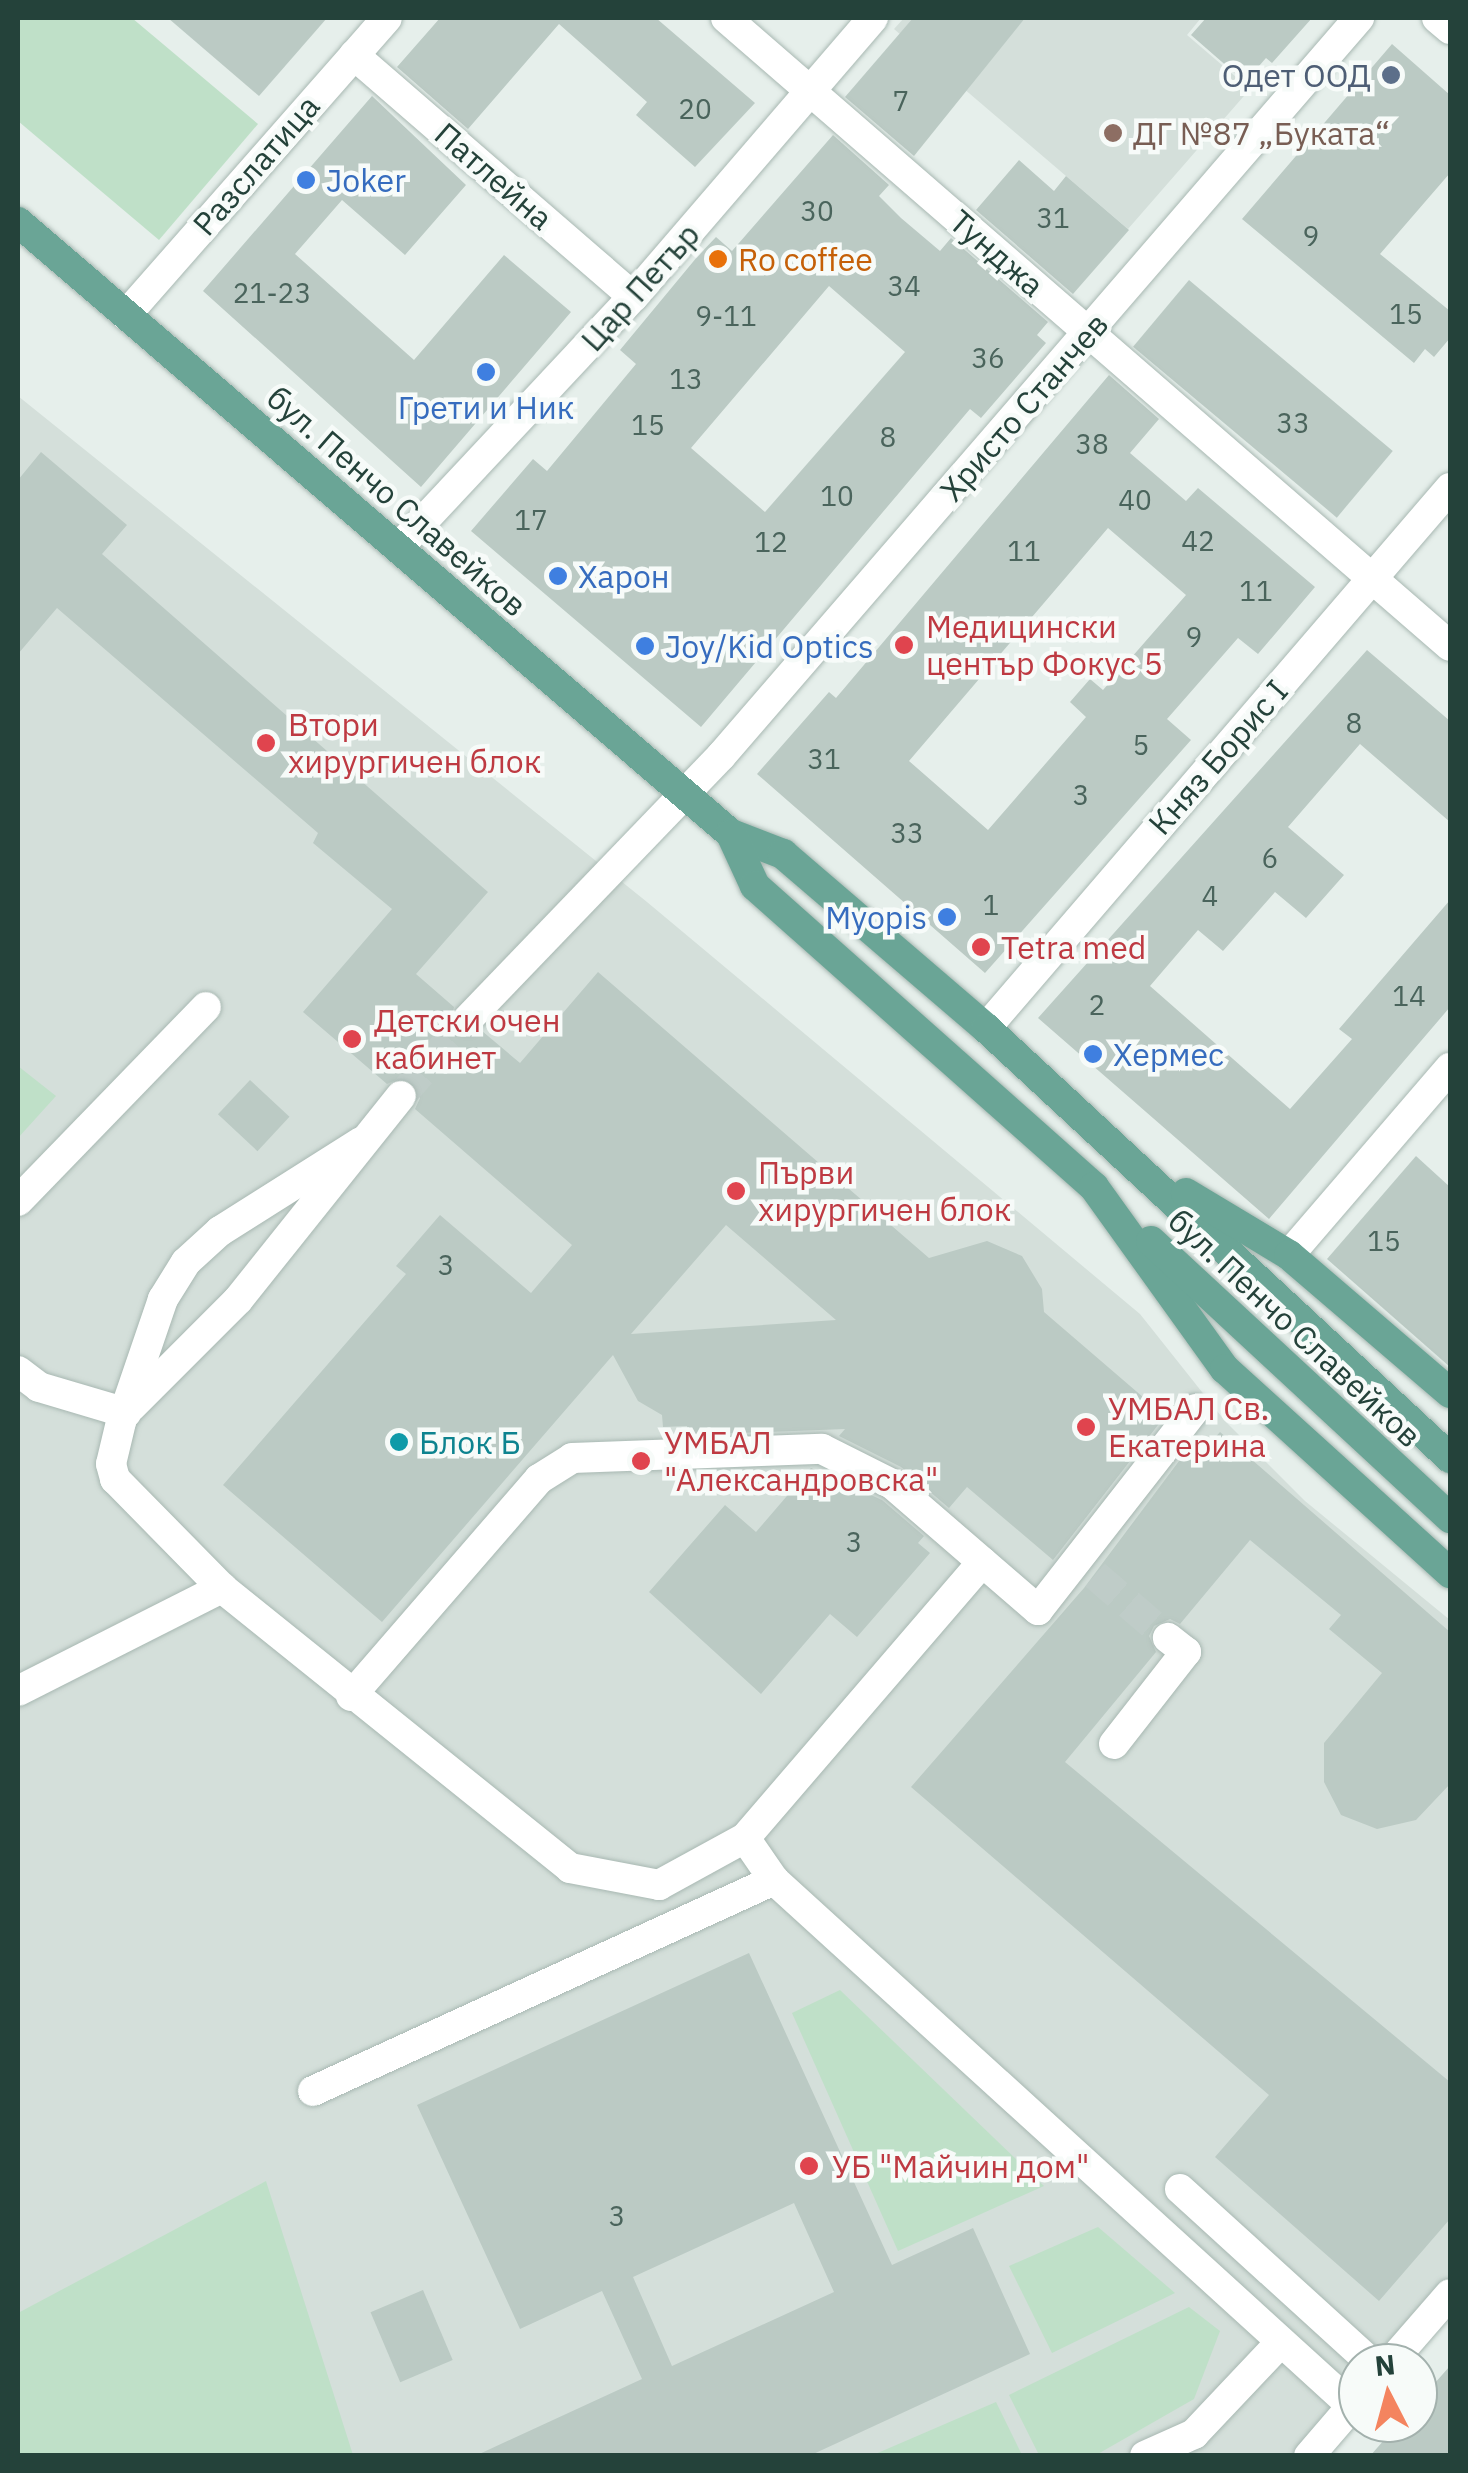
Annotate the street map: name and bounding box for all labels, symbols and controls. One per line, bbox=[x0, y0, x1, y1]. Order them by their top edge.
place label: Одет ООД bbox=[1222, 56, 1371, 94]
marker: Одет ООД bbox=[1380, 64, 1402, 86]
house number: 7 bbox=[893, 84, 909, 118]
street label: Разслатица bbox=[185, 87, 327, 243]
house number: 20 bbox=[678, 92, 712, 126]
street label: Патлейна bbox=[427, 114, 561, 238]
place label: ДГ №87 „Буката“ bbox=[1133, 114, 1390, 152]
marker: ДГ №87 „Буката“ bbox=[1102, 122, 1124, 144]
place label: Joker bbox=[326, 161, 406, 199]
marker: Joker bbox=[295, 169, 317, 191]
house number: 30 bbox=[800, 194, 834, 228]
house number: 31 bbox=[1036, 201, 1070, 235]
street label: Тунджа bbox=[942, 202, 1052, 304]
street label: Цар Петър bbox=[573, 215, 707, 359]
house number: 9 bbox=[1303, 219, 1319, 253]
place label: Ro coffee bbox=[738, 240, 873, 278]
marker: Ro coffee bbox=[707, 248, 729, 270]
house number: 34 bbox=[887, 269, 921, 303]
house number: 21-23 bbox=[233, 276, 311, 310]
house number: 15 bbox=[1389, 297, 1423, 331]
house number: 9-11 bbox=[695, 299, 757, 333]
street label: Христо Станчев bbox=[932, 305, 1116, 509]
house number: 36 bbox=[971, 341, 1005, 375]
marker: Грети и Ник bbox=[475, 361, 497, 383]
house number: 13 bbox=[669, 362, 703, 396]
street label: бул. Пенчо Славейков bbox=[259, 378, 535, 624]
place label: Грети и Ник bbox=[398, 388, 574, 426]
house number: 33 bbox=[1276, 406, 1310, 440]
house number: 15 bbox=[631, 408, 665, 442]
house number: 8 bbox=[880, 420, 896, 454]
house number: 38 bbox=[1075, 427, 1109, 461]
house number: 10 bbox=[820, 479, 854, 513]
house number: 40 bbox=[1118, 483, 1152, 517]
house number: 17 bbox=[514, 503, 548, 537]
house number: 42 bbox=[1181, 524, 1215, 558]
house number: 12 bbox=[754, 525, 788, 559]
house number: 11 bbox=[1007, 534, 1041, 568]
place label: Харон bbox=[578, 557, 670, 595]
marker: Харон bbox=[547, 565, 569, 587]
house number: 11 bbox=[1239, 574, 1273, 608]
place label: Медицински център Фокус 5 bbox=[926, 608, 1163, 683]
house number: 9 bbox=[1186, 620, 1202, 654]
place label: Joy/Kid Optics bbox=[665, 627, 873, 665]
marker: Медицински център Фокус 5 bbox=[891, 632, 917, 658]
marker: Joy/Kid Optics bbox=[634, 635, 656, 657]
street label: Княз Борис I bbox=[1140, 672, 1296, 842]
place label: Втори хирургичен блок bbox=[288, 706, 541, 781]
house number: 8 bbox=[1346, 706, 1362, 740]
house number: 5 bbox=[1133, 728, 1149, 762]
marker: Втори хирургичен блок bbox=[253, 730, 279, 756]
house number: 31 bbox=[807, 742, 841, 776]
house number: 3 bbox=[1073, 778, 1089, 812]
house number: 33 bbox=[890, 816, 924, 850]
house number: 6 bbox=[1262, 841, 1278, 875]
house number: 4 bbox=[1202, 879, 1218, 913]
house number: 1 bbox=[983, 888, 999, 922]
place label: Myopis bbox=[825, 898, 927, 936]
marker: Myopis bbox=[936, 906, 958, 928]
place label: Tetra med bbox=[1001, 928, 1146, 966]
marker: Tetra med bbox=[970, 936, 992, 958]
house number: 14 bbox=[1392, 979, 1426, 1013]
house number: 2 bbox=[1089, 988, 1105, 1022]
place label: Детски очен кабинет bbox=[374, 1002, 560, 1077]
marker: Детски очен кабинет bbox=[339, 1026, 365, 1052]
place label: Хермес bbox=[1113, 1035, 1224, 1073]
marker: Хермес bbox=[1082, 1043, 1104, 1065]
place label: Първи хирургичен блок bbox=[758, 1154, 1011, 1229]
marker: Първи хирургичен блок bbox=[723, 1178, 749, 1204]
street label: бул. Пенчо Славейков bbox=[1161, 1201, 1429, 1455]
house number: 15 bbox=[1367, 1224, 1401, 1258]
house number: 3 bbox=[438, 1248, 454, 1282]
place label: УМБАЛ Св. Екатерина bbox=[1108, 1390, 1269, 1465]
marker: УМБАЛ Св. Екатерина bbox=[1073, 1414, 1099, 1440]
place label: Блок Б bbox=[419, 1423, 521, 1461]
place label: УМБАЛ "Александровска" bbox=[664, 1424, 938, 1499]
marker: Блок Б bbox=[388, 1431, 410, 1453]
marker: УМБАЛ "Александровска" bbox=[628, 1448, 654, 1474]
house number: 3 bbox=[846, 1525, 862, 1559]
place label: УБ "Майчин дом" bbox=[832, 2147, 1089, 2185]
marker: УБ "Майчин дом" bbox=[796, 2153, 822, 2179]
house number: 3 bbox=[609, 2199, 625, 2233]
north arrow bbox=[1338, 2343, 1438, 2443]
text: N bbox=[1373, 2345, 1397, 2384]

